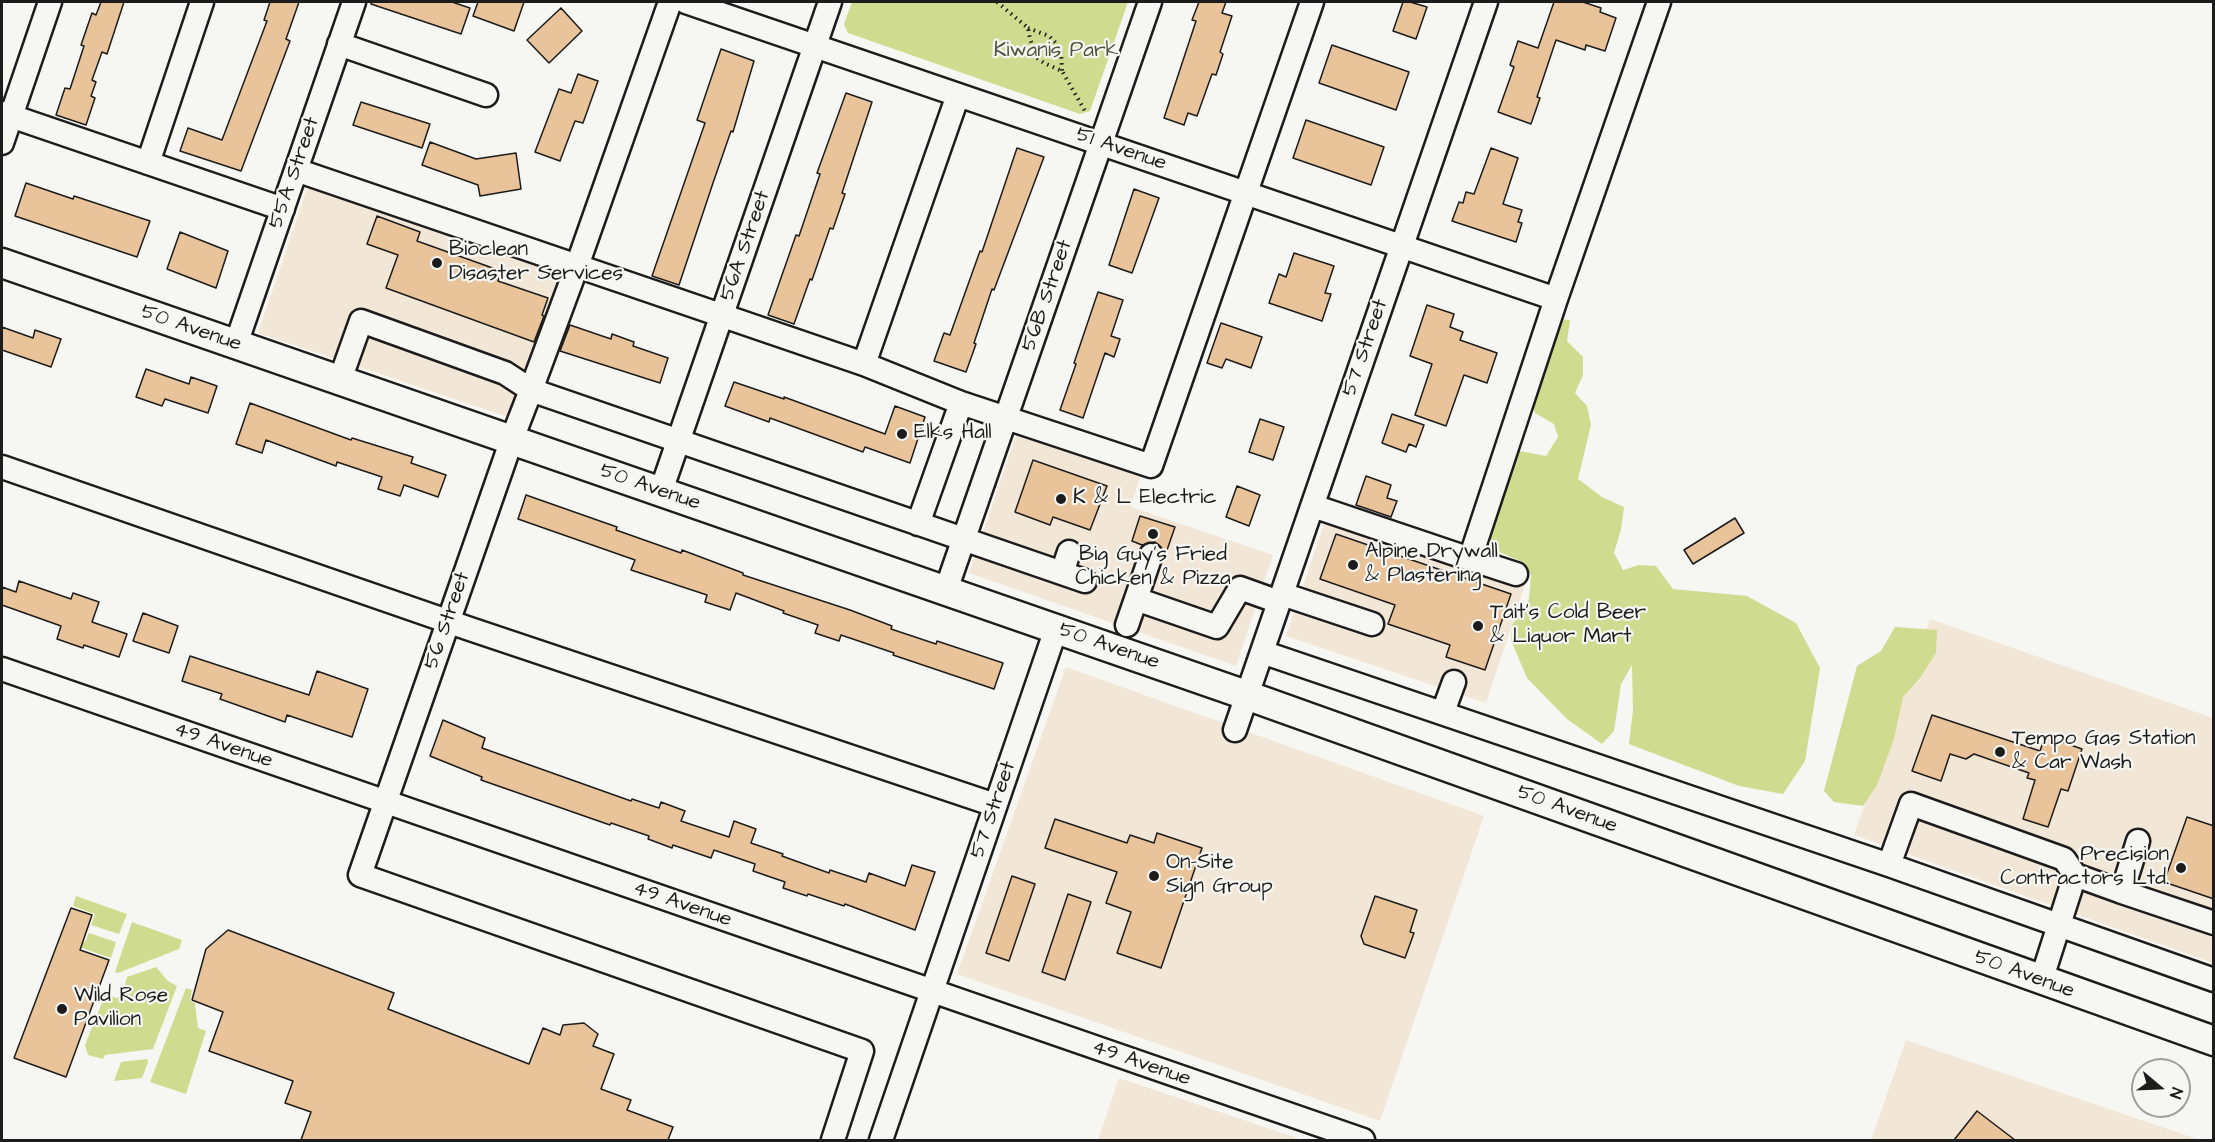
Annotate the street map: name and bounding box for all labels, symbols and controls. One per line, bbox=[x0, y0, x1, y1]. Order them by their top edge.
park label: Kiwanis Park bbox=[994, 39, 1118, 65]
street label: 55A Street bbox=[264, 114, 326, 232]
street label: 51 Avenue bbox=[1072, 123, 1170, 177]
street label: 56A Street bbox=[715, 188, 777, 304]
street label: 56B Street bbox=[1017, 237, 1079, 355]
place label: Bioclean Disaster Services bbox=[449, 238, 623, 288]
marker: Bioclean Disaster Services bbox=[430, 256, 444, 270]
street label: 57 Street bbox=[1338, 296, 1394, 400]
street label: 50 Avenue bbox=[137, 300, 245, 358]
place label: Elks Hall bbox=[914, 421, 992, 447]
marker: Elks Hall bbox=[895, 427, 909, 441]
street label: 50 Avenue bbox=[596, 459, 704, 517]
place label: K & L Electric bbox=[1073, 486, 1216, 512]
marker: K & L Electric bbox=[1054, 492, 1068, 506]
marker: Big Guy's Fried Chicken & Pizza bbox=[1146, 527, 1160, 541]
place label: Alpine Drywall & Plastering bbox=[1365, 540, 1498, 590]
place label: Big Guy's Fried Chicken & Pizza bbox=[1075, 543, 1231, 593]
marker: Alpine Drywall & Plastering bbox=[1346, 558, 1360, 572]
street label: 56 Street bbox=[420, 569, 476, 673]
place label: Tait's Cold Beer & Liquor Mart bbox=[1490, 601, 1646, 651]
street label: 50 Avenue bbox=[1055, 618, 1163, 676]
marker: Tait's Cold Beer & Liquor Mart bbox=[1471, 619, 1485, 633]
street label: 49 Avenue bbox=[170, 717, 276, 775]
place label: Tempo Gas Station & Car Wash bbox=[2012, 727, 2196, 777]
marker: Tempo Gas Station & Car Wash bbox=[1993, 745, 2007, 759]
street label: 57 Street bbox=[966, 758, 1022, 862]
street label: 50 Avenue bbox=[1513, 780, 1621, 840]
place label: Precision Contractors Ltd. bbox=[2000, 843, 2169, 893]
place label: On-Site Sign Group bbox=[1166, 851, 1273, 901]
marker: Precision Contractors Ltd. bbox=[2174, 861, 2188, 875]
marker: On-Site Sign Group bbox=[1147, 869, 1161, 883]
street label: 49 Avenue bbox=[629, 876, 735, 934]
street label: 50 Avenue bbox=[1970, 945, 2078, 1005]
place label: Wild Rose Pavilion bbox=[74, 984, 168, 1034]
marker: Wild Rose Pavilion bbox=[55, 1002, 69, 1016]
street label: 49 Avenue bbox=[1088, 1035, 1194, 1093]
north arrow bbox=[2131, 1058, 2191, 1118]
text: N bbox=[2164, 1085, 2188, 1102]

